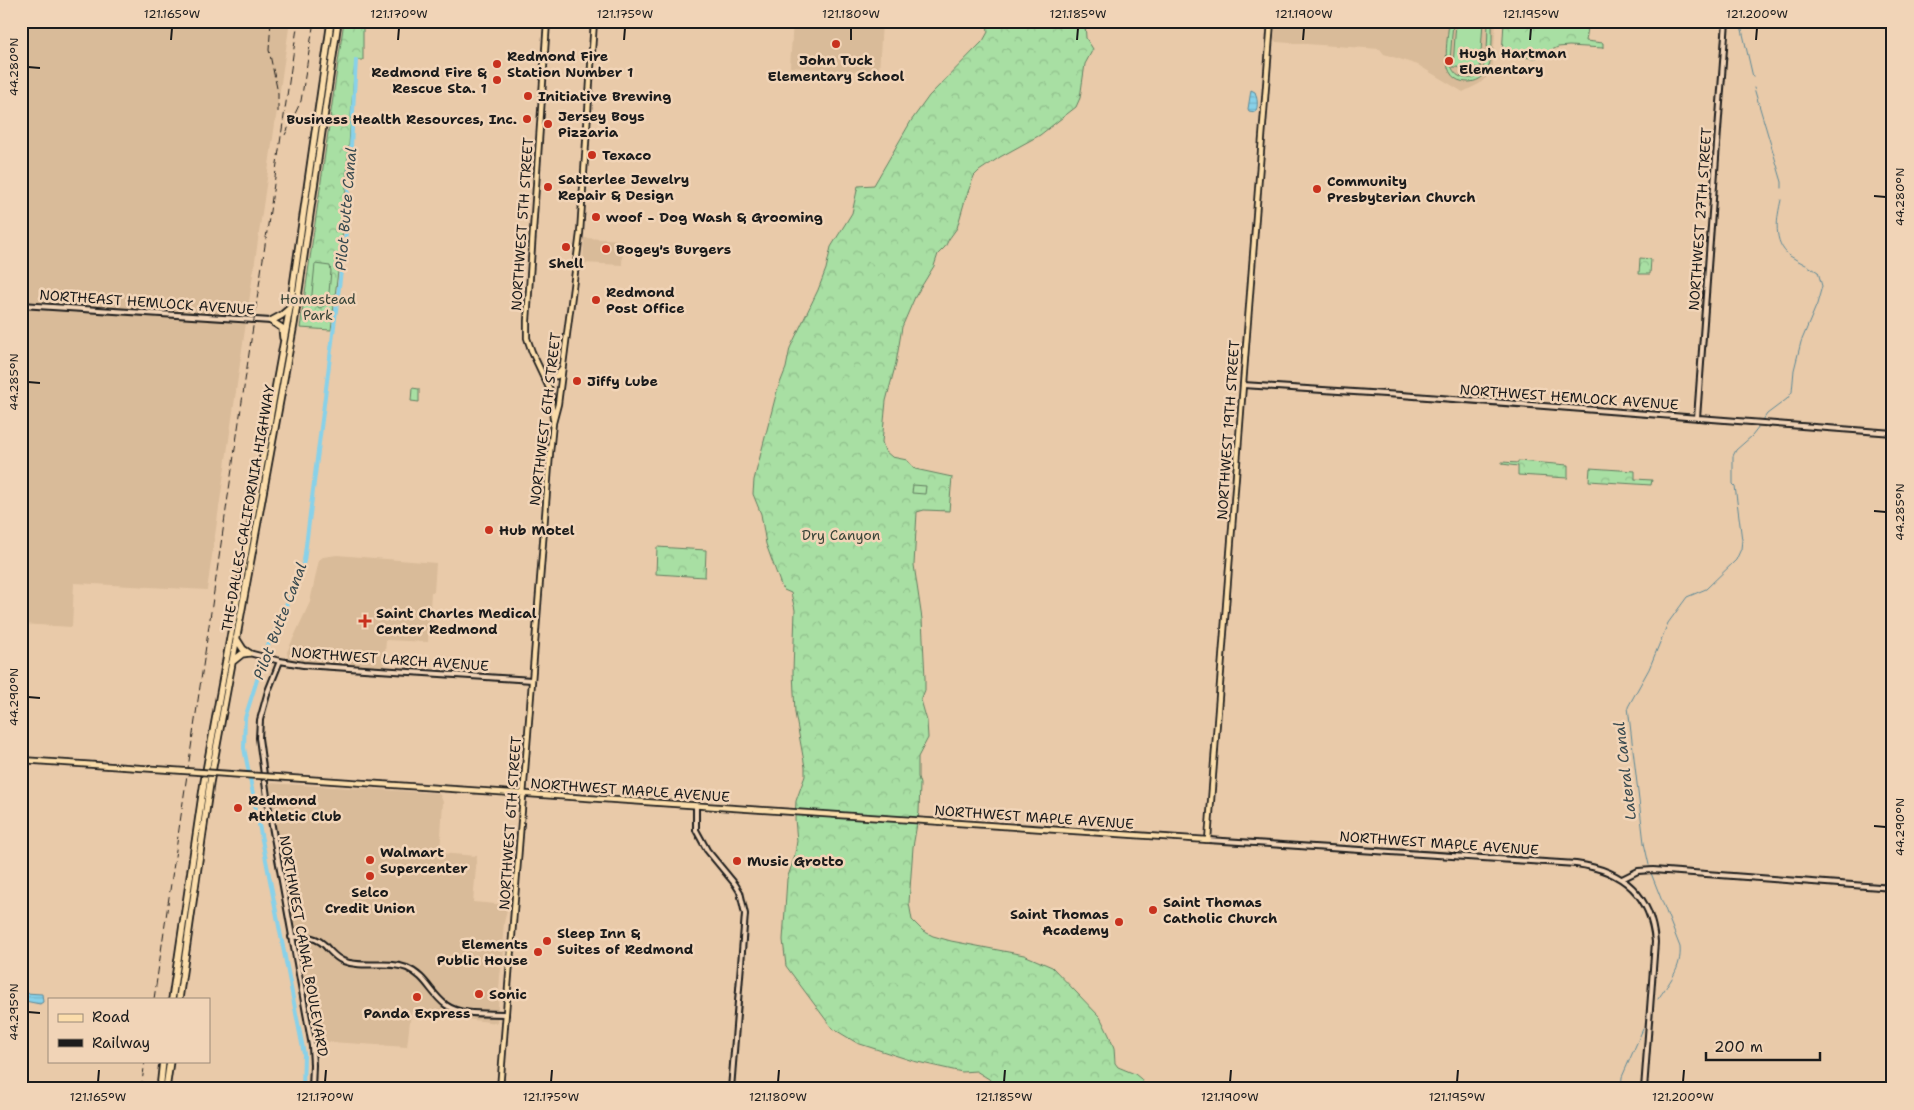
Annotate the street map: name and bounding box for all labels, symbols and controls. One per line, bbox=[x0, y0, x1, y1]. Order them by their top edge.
text: 121.165°W bbox=[144, 6, 200, 22]
text: 121.170°W bbox=[370, 6, 428, 22]
text: 121.175°W bbox=[597, 6, 653, 22]
text: 121.180°W bbox=[822, 6, 880, 22]
text: 121.185°W bbox=[1050, 6, 1106, 22]
text: 121.190°W bbox=[1275, 6, 1333, 22]
text: 121.195°W bbox=[1503, 6, 1559, 22]
text: 121.200°W bbox=[1726, 6, 1788, 22]
text: 44.280°N bbox=[6, 38, 22, 96]
marker: John Tuck Elementary School bbox=[830, 38, 842, 50]
place label: Hugh Hartman Elementary bbox=[1459, 44, 1566, 78]
place label: Redmond Fire Station Number 1 bbox=[507, 47, 633, 81]
place label: John Tuck Elementary School bbox=[768, 51, 905, 85]
marker: Hugh Hartman Elementary bbox=[1443, 55, 1455, 67]
marker: Redmond Fire Station Number 1 bbox=[491, 58, 503, 70]
place label: Redmond Fire & Rescue Sta. 1 bbox=[371, 63, 487, 97]
marker: Redmond Fire & Rescue Sta. 1 bbox=[491, 74, 503, 86]
place label: Initiative Brewing bbox=[538, 87, 671, 105]
marker: Initiative Brewing bbox=[522, 90, 534, 102]
place label: Jersey Boys Pizzaria bbox=[558, 107, 645, 141]
place label: Business Health Resources, Inc. bbox=[286, 110, 517, 128]
marker: Business Health Resources, Inc. bbox=[521, 113, 533, 125]
marker: Jersey Boys Pizzaria bbox=[542, 118, 554, 130]
street label: NORTHWEST 27TH STREET bbox=[1685, 126, 1715, 311]
street label: NORTHWEST 5TH STREET bbox=[507, 136, 537, 311]
water label: Pilot Butte Canal bbox=[331, 146, 361, 271]
place label: Texaco bbox=[602, 146, 651, 164]
marker: Texaco bbox=[586, 149, 598, 161]
text: 44.280°N bbox=[1892, 168, 1908, 226]
place label: Satterlee Jewelry Repair & Design bbox=[558, 170, 689, 204]
place label: Community Presbyterian Church bbox=[1327, 172, 1476, 206]
marker: Satterlee Jewelry Repair & Design bbox=[542, 181, 554, 193]
marker: Community Presbyterian Church bbox=[1311, 183, 1323, 195]
place label: woof - Dog Wash & Grooming bbox=[606, 208, 823, 226]
marker: woof - Dog Wash & Grooming bbox=[590, 211, 602, 223]
place label: Bogey's Burgers bbox=[616, 240, 731, 258]
marker: Shell bbox=[560, 241, 572, 253]
marker: Bogey's Burgers bbox=[600, 243, 612, 255]
place label: Shell bbox=[548, 254, 584, 272]
place label: Redmond Post Office bbox=[606, 283, 685, 317]
street label: NORTHEAST HEMLOCK AVENUE bbox=[39, 285, 256, 319]
park label: Homestead Park bbox=[280, 290, 356, 324]
marker: Redmond Post Office bbox=[590, 294, 602, 306]
street label: NORTHWEST 6TH STREET bbox=[525, 331, 565, 507]
street label: NORTHWEST 19TH STREET bbox=[1213, 339, 1243, 521]
text: 44.285°N bbox=[6, 353, 22, 411]
place label: Jiffy Lube bbox=[587, 372, 658, 390]
marker: Jiffy Lube bbox=[571, 375, 583, 387]
street label: NORTHWEST HEMLOCK AVENUE bbox=[1459, 380, 1679, 414]
street label: THE DALLES-CALIFORNIA HIGHWAY bbox=[217, 383, 279, 633]
text: 44.285°N bbox=[1892, 483, 1908, 541]
place label: Hub Motel bbox=[499, 521, 575, 539]
marker: Hub Motel bbox=[483, 524, 495, 536]
park label: Dry Canyon bbox=[802, 526, 881, 544]
water label: Pilot Butte Canal bbox=[249, 560, 312, 682]
place label: Saint Charles Medical Center Redmond bbox=[376, 604, 537, 638]
marker: Saint Charles Medical Center Redmond bbox=[358, 614, 372, 628]
street label: NORTHWEST LARCH AVENUE bbox=[291, 643, 490, 675]
text: 44.290°N bbox=[6, 668, 22, 726]
water label: Lateral Canal bbox=[1609, 721, 1641, 821]
street label: NORTHWEST 6TH STREET bbox=[495, 735, 525, 911]
street label: NORTHWEST MAPLE AVENUE bbox=[530, 774, 731, 806]
place label: Redmond Athletic Club bbox=[248, 791, 342, 825]
text: 44.290°N bbox=[1892, 798, 1908, 856]
street label: NORTHWEST MAPLE AVENUE bbox=[934, 801, 1135, 833]
marker: Redmond Athletic Club bbox=[232, 802, 244, 814]
street label: NORTHWEST MAPLE AVENUE bbox=[1339, 827, 1540, 859]
street label: NORTHWEST CANAL BOULEVARD bbox=[276, 834, 332, 1058]
place label: Walmart Supercenter bbox=[380, 843, 468, 877]
place label: Music Grotto bbox=[747, 852, 844, 870]
marker: Walmart Supercenter bbox=[364, 854, 376, 866]
marker: Music Grotto bbox=[731, 855, 743, 867]
marker: Selco Credit Union bbox=[364, 870, 376, 882]
place label: Selco Credit Union bbox=[325, 883, 415, 917]
place label: Saint Thomas Catholic Church bbox=[1163, 893, 1277, 927]
marker: Saint Thomas Catholic Church bbox=[1147, 904, 1159, 916]
place label: Saint Thomas Academy bbox=[1010, 905, 1109, 939]
marker: Saint Thomas Academy bbox=[1113, 916, 1125, 928]
place label: Sleep Inn & Suites of Redmond bbox=[557, 924, 694, 958]
place label: Elements Public House bbox=[437, 935, 528, 969]
marker: Sleep Inn & Suites of Redmond bbox=[541, 935, 553, 947]
marker: Elements Public House bbox=[532, 946, 544, 958]
text: 44.295°N bbox=[6, 983, 22, 1041]
place label: Sonic bbox=[489, 985, 527, 1003]
marker: Sonic bbox=[473, 988, 485, 1000]
marker: Panda Express bbox=[411, 991, 423, 1003]
legend bbox=[48, 998, 210, 1062]
place label: Panda Express bbox=[364, 1004, 470, 1022]
text: Road bbox=[92, 1007, 130, 1027]
scale bar bbox=[1706, 1030, 1820, 1062]
text: Railway bbox=[92, 1033, 150, 1053]
text: 200 m bbox=[1714, 1037, 1763, 1057]
text: 121.165°W bbox=[70, 1089, 126, 1105]
text: 121.170°W bbox=[296, 1089, 354, 1105]
text: 121.175°W bbox=[523, 1089, 579, 1105]
text: 121.180°W bbox=[749, 1089, 807, 1105]
text: 121.185°W bbox=[976, 1089, 1032, 1105]
text: 121.190°W bbox=[1201, 1089, 1259, 1105]
text: 121.195°W bbox=[1429, 1089, 1485, 1105]
text: 121.200°W bbox=[1652, 1089, 1714, 1105]

